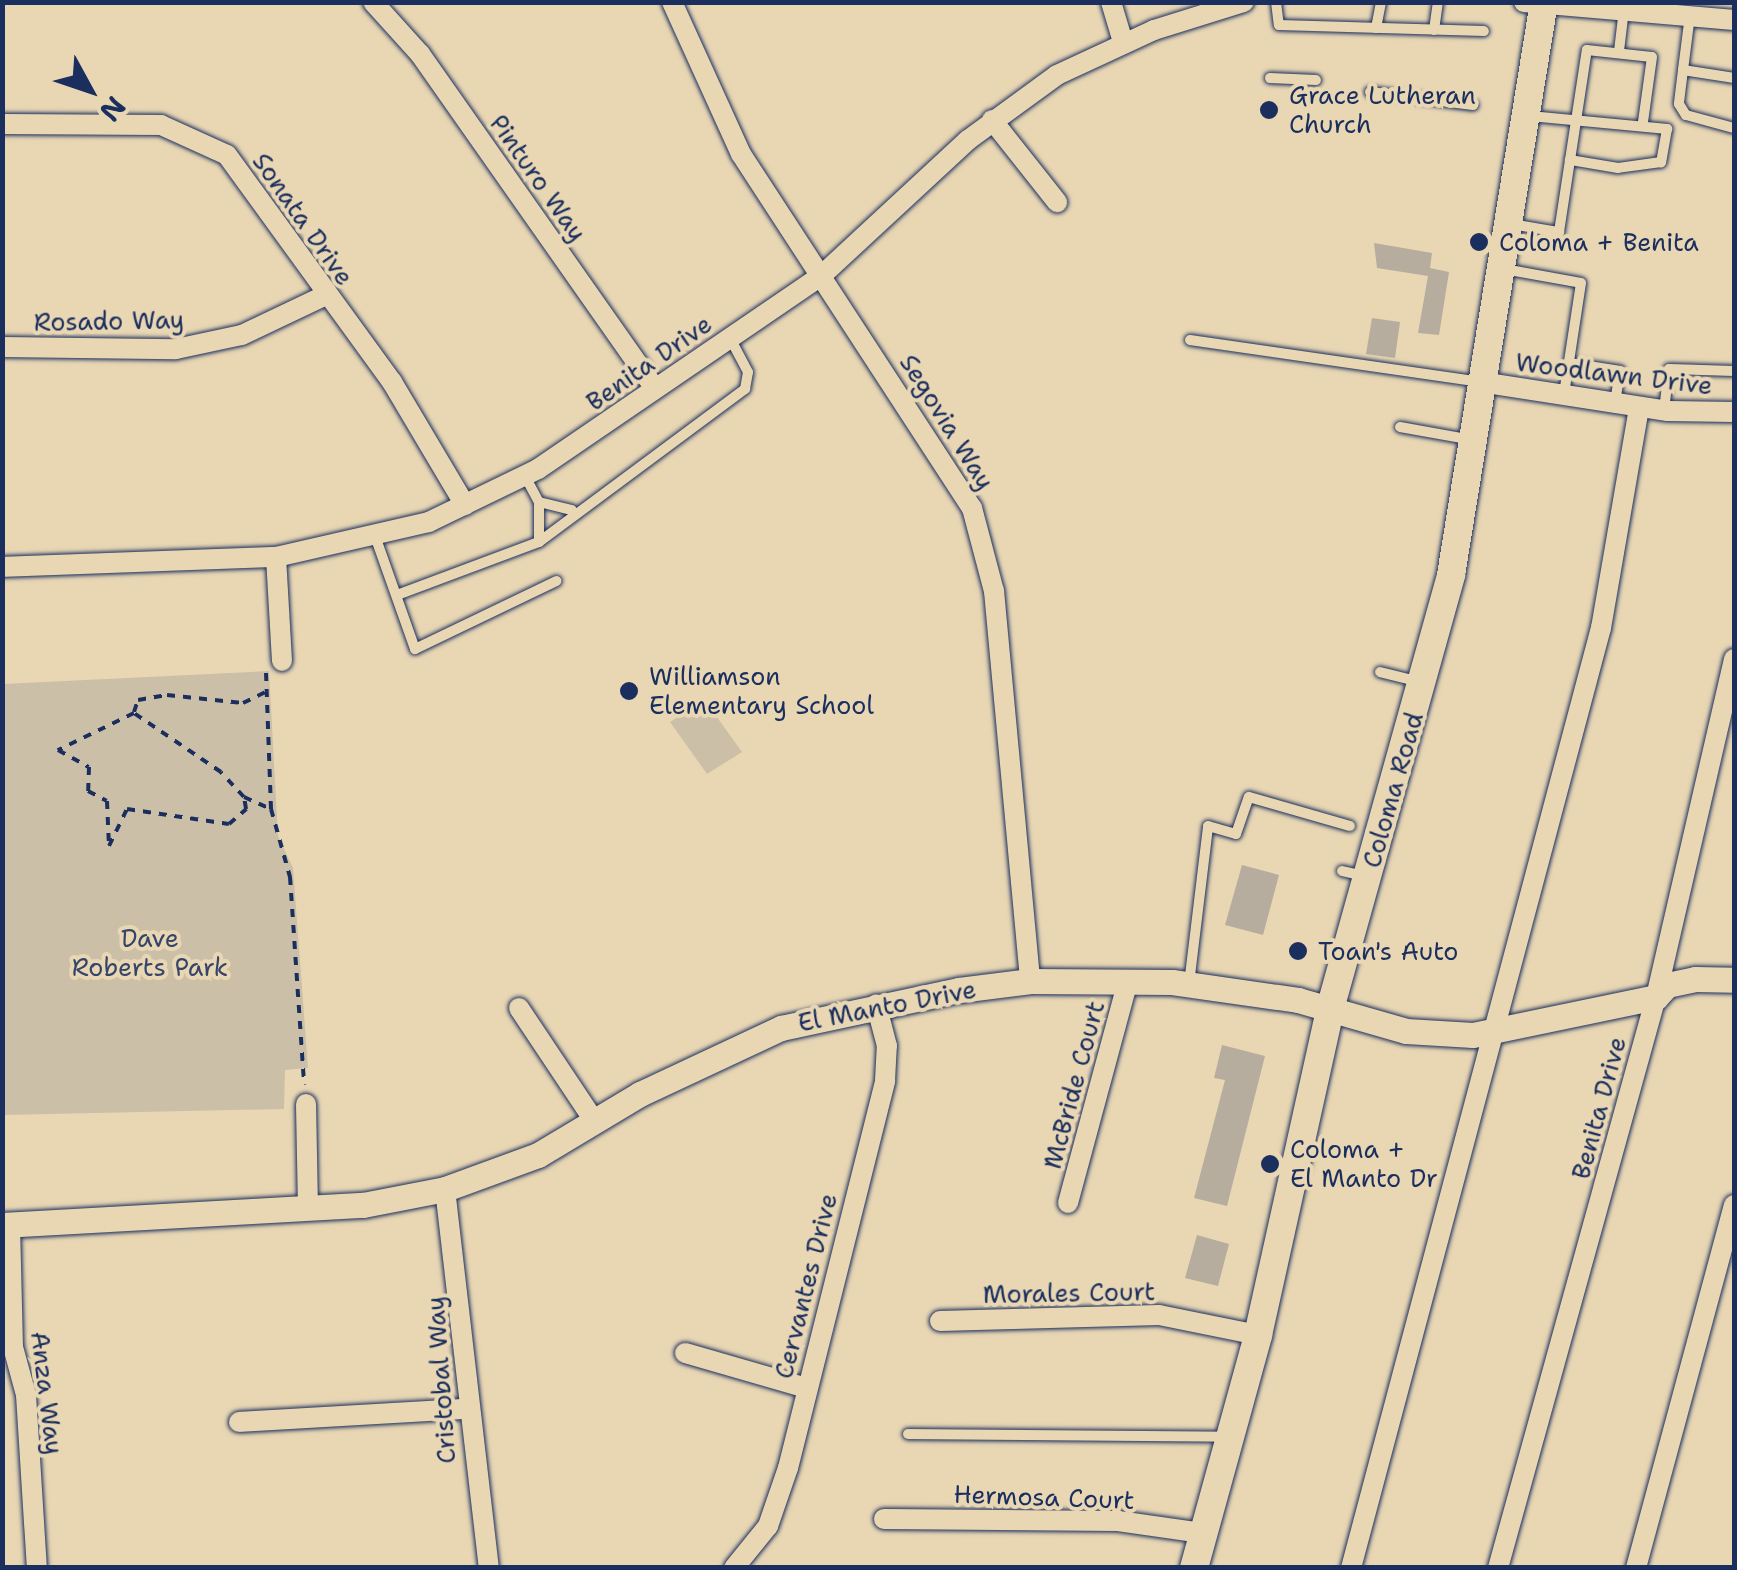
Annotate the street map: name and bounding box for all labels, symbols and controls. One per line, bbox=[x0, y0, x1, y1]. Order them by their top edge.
north arrow bbox=[40, 40, 140, 140]
place label: Grace Lutheran Church bbox=[1289, 81, 1476, 140]
text: N bbox=[91, 89, 135, 130]
marker: Grace Lutheran Church bbox=[1258, 99, 1280, 121]
street label: Pinturo Way bbox=[483, 109, 593, 247]
street label: Sonata Drive bbox=[246, 147, 360, 291]
place label: Coloma + Benita bbox=[1499, 227, 1699, 257]
marker: Coloma + Benita bbox=[1468, 231, 1490, 253]
street label: Rosado Way bbox=[34, 305, 184, 337]
street label: Benita Drive bbox=[581, 309, 717, 417]
street label: Woodlawn Drive bbox=[1514, 347, 1714, 401]
street label: Segovia Way bbox=[893, 349, 1001, 495]
place label: Williamson Elementary School bbox=[649, 662, 874, 721]
marker: Williamson Elementary School bbox=[618, 680, 640, 702]
street label: Coloma Road bbox=[1356, 709, 1430, 871]
park label: Dave Roberts Park bbox=[72, 924, 228, 983]
place label: Toan's Auto bbox=[1318, 936, 1458, 966]
marker: Toan's Auto bbox=[1287, 940, 1309, 962]
street label: El Manto Drive bbox=[795, 974, 979, 1038]
street label: McBride Court bbox=[1037, 998, 1111, 1172]
street label: Benita Drive bbox=[1566, 1034, 1632, 1182]
place label: Coloma + El Manto Dr bbox=[1290, 1135, 1438, 1194]
marker: Coloma + El Manto Dr bbox=[1259, 1153, 1281, 1175]
street label: Cervantes Drive bbox=[768, 1190, 844, 1382]
street label: Morales Court bbox=[983, 1276, 1155, 1310]
street label: Cristobal Way bbox=[420, 1295, 462, 1465]
street label: Anza Way bbox=[25, 1330, 69, 1456]
street label: Hermosa Court bbox=[953, 1479, 1135, 1515]

